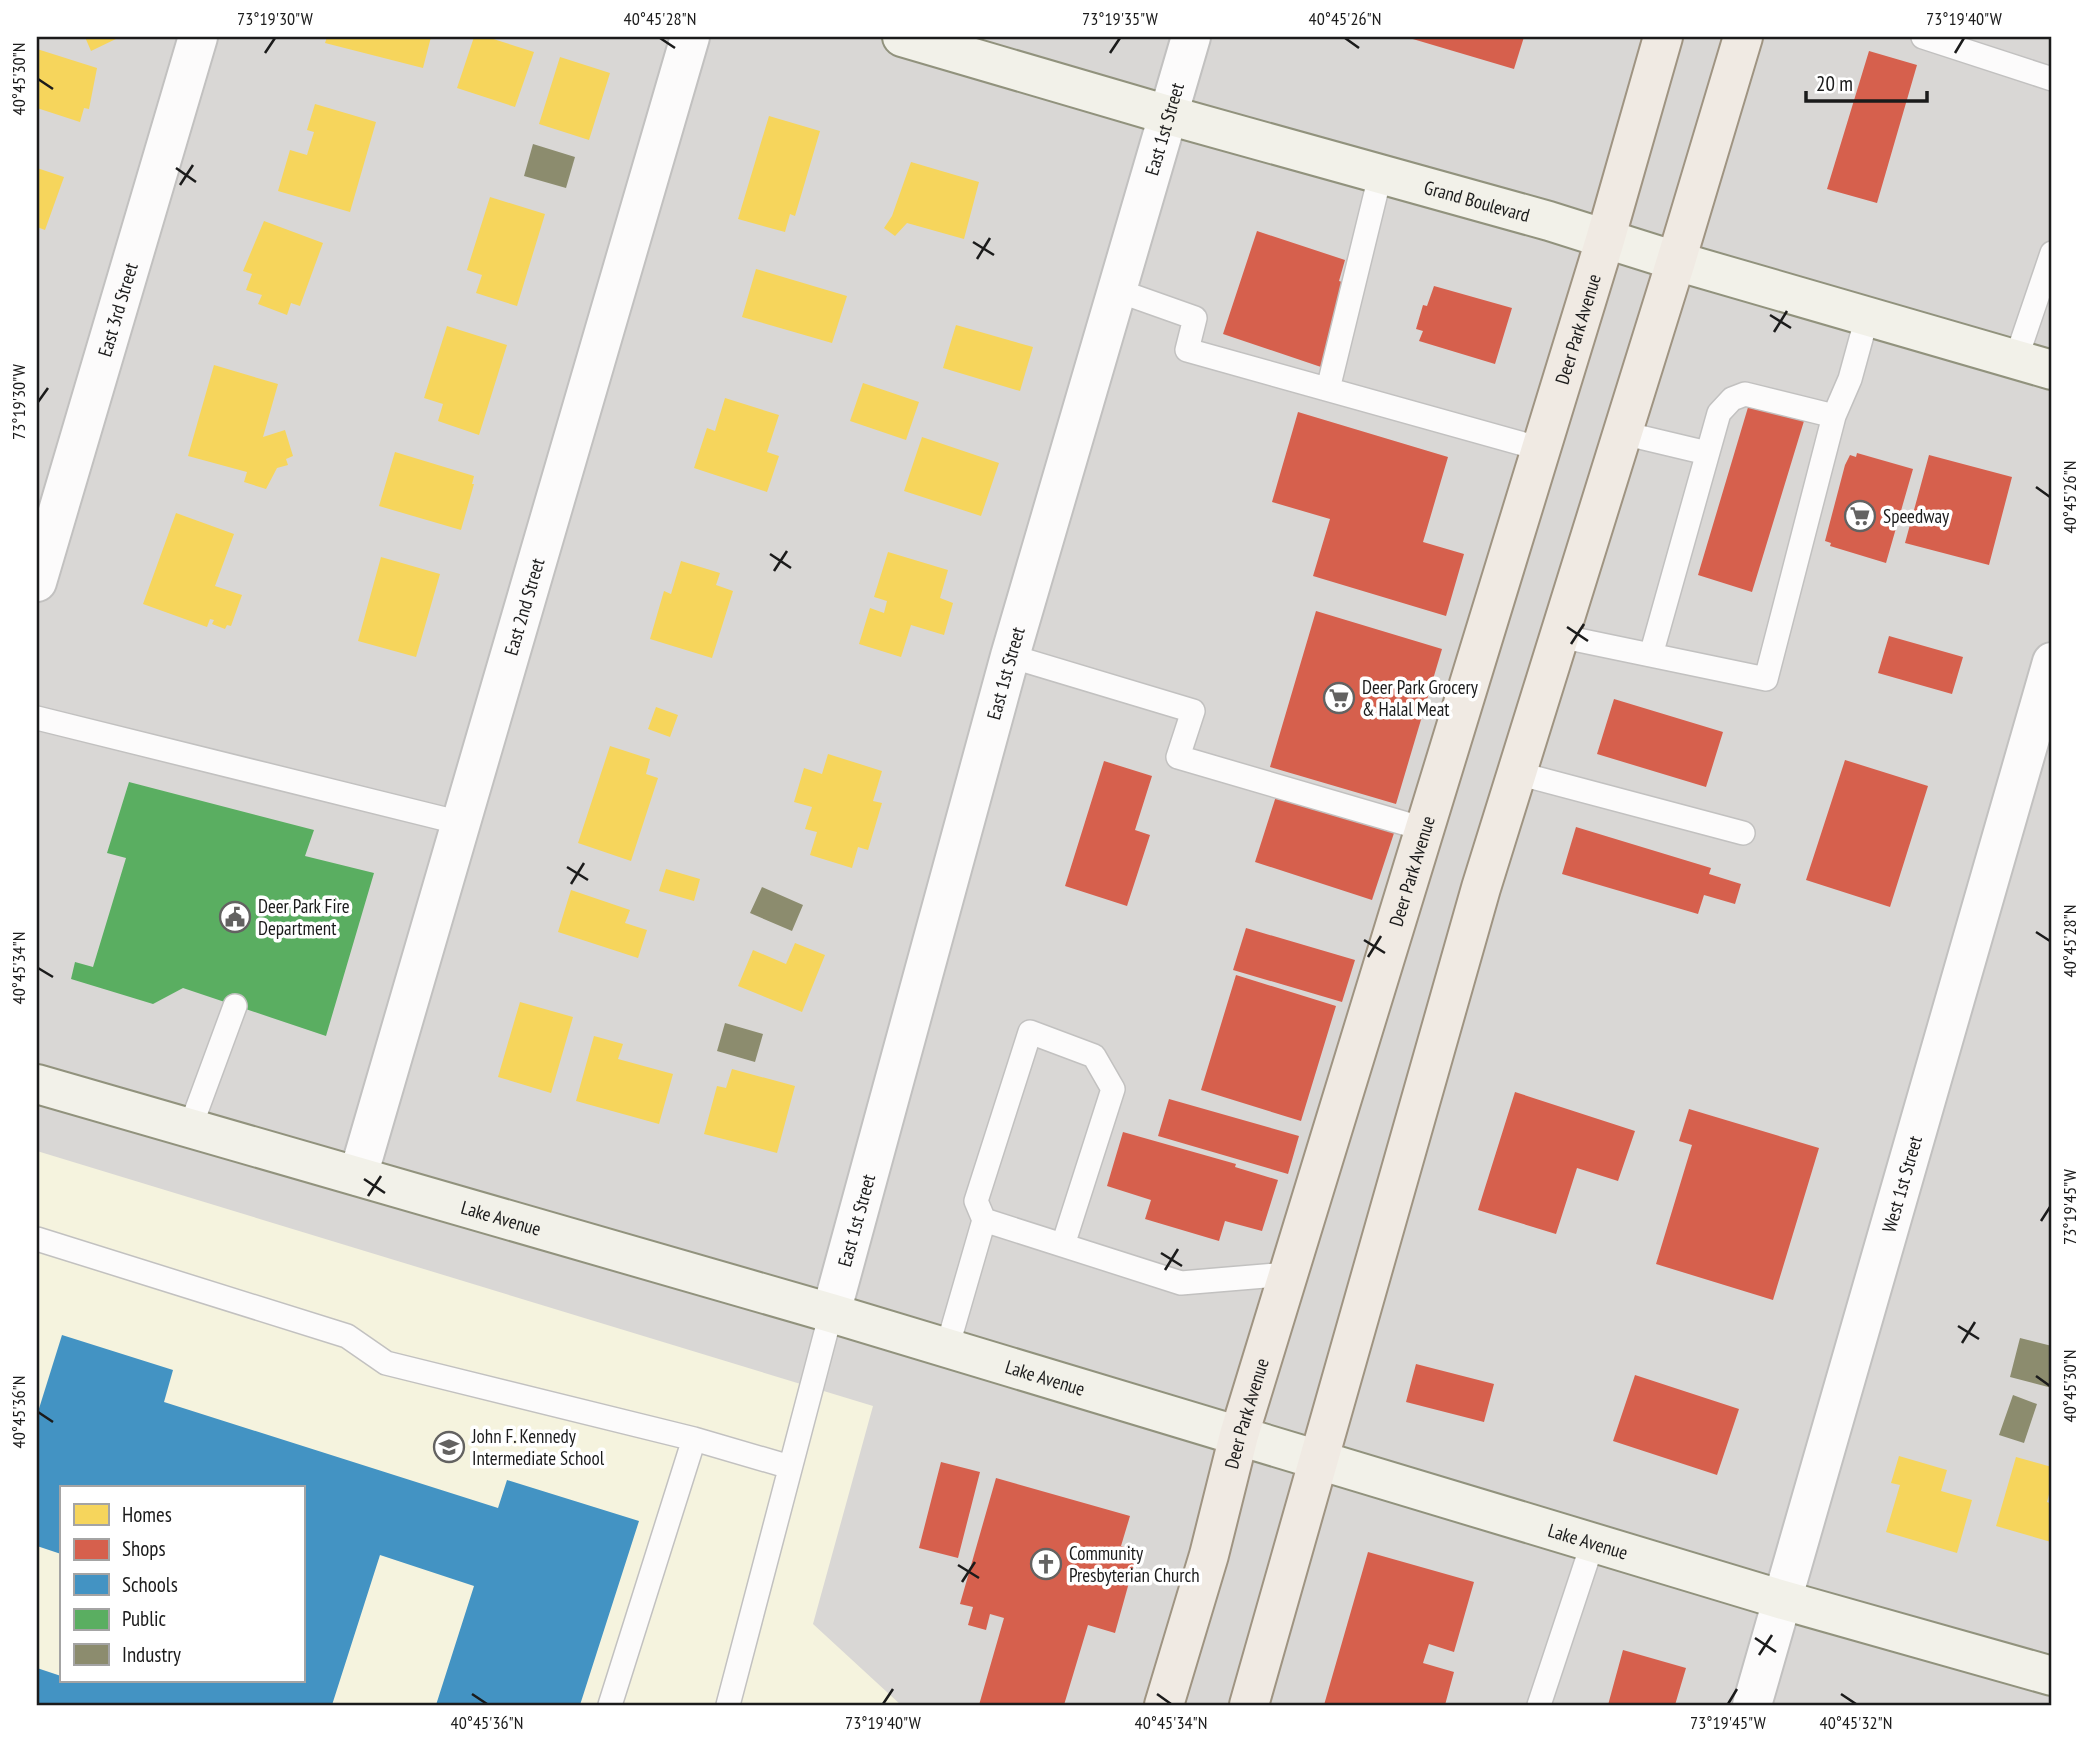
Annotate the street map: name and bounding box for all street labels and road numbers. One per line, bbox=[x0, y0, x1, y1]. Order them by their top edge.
street label: East 1st Street bbox=[1139, 79, 1189, 178]
street label: Grand Boulevard bbox=[1422, 175, 1533, 227]
street label: East 3rd Street bbox=[92, 259, 143, 360]
street label: Deer Park Avenue bbox=[1550, 271, 1606, 387]
street label: East 2nd Street bbox=[498, 555, 550, 658]
street label: East 1st Street bbox=[981, 623, 1030, 722]
street label: Deer Park Avenue bbox=[1383, 813, 1440, 929]
street label: West 1st Street bbox=[1877, 1132, 1927, 1235]
street label: East 1st Street bbox=[832, 1171, 881, 1269]
street label: Lake Avenue bbox=[458, 1195, 544, 1241]
street label: Lake Avenue bbox=[1002, 1354, 1088, 1401]
street label: Deer Park Avenue bbox=[1219, 1355, 1274, 1471]
street label: Lake Avenue bbox=[1545, 1518, 1631, 1565]

